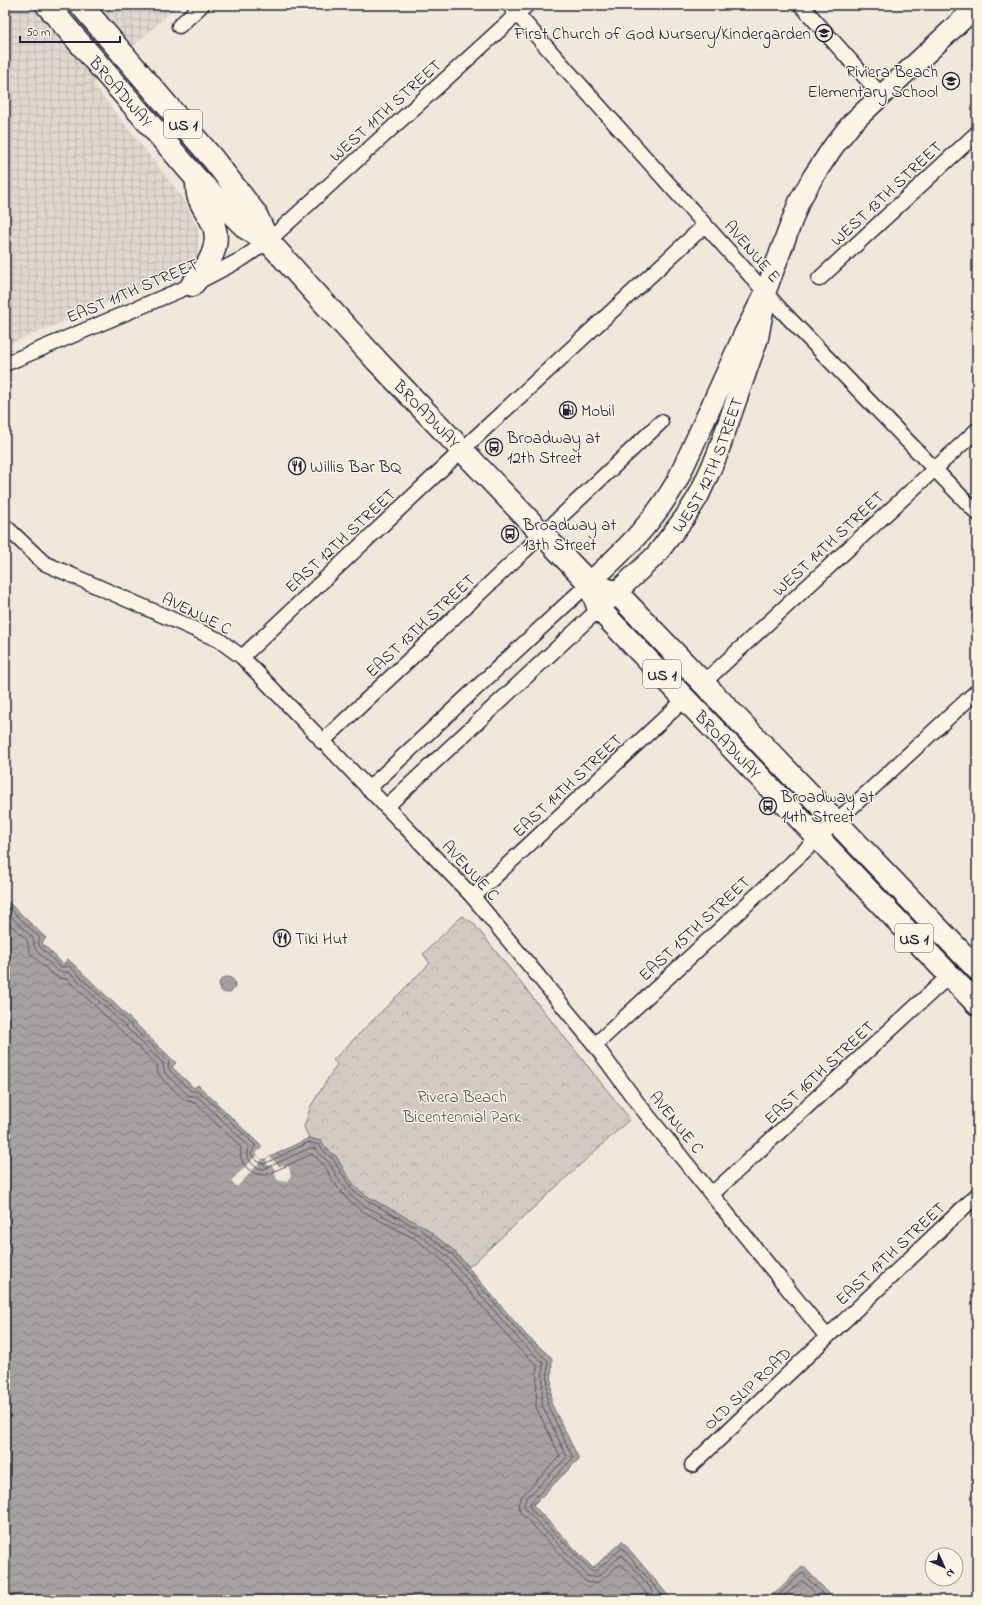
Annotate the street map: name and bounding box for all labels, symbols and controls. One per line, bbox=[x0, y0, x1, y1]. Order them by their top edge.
scale bar bbox=[20, 18, 120, 44]
place label: First Church of God Nursery/Kindergarden bbox=[513, 22, 811, 49]
school or university icon: First Church of God Nursery/Kindergarden bbox=[814, 23, 834, 43]
text: 50 m bbox=[26, 24, 50, 42]
street label: BROADWAY bbox=[82, 51, 158, 133]
street label: WEST 11TH STREET bbox=[324, 54, 448, 168]
place label: Riviera Beach Elementary School bbox=[808, 60, 938, 106]
school or university icon: Riviera Beach Elementary School bbox=[941, 71, 961, 91]
road number: US 1 bbox=[164, 110, 202, 138]
street label: WEST 13TH STREET bbox=[825, 135, 949, 253]
street label: AVENUE E bbox=[718, 215, 786, 289]
street label: EAST 11TH STREET bbox=[63, 252, 202, 330]
street label: BROADWAY bbox=[387, 374, 465, 455]
street label: WEST 12TH STREET bbox=[666, 394, 750, 538]
place label: Mobil bbox=[581, 399, 615, 424]
fuel station icon: Mobil bbox=[558, 400, 578, 420]
place label: Broadway at 12th Street bbox=[506, 426, 600, 471]
bus stop icon: Broadway at 12th Street bbox=[484, 437, 504, 457]
place label: Willis Bar BQ bbox=[310, 455, 402, 480]
restaurant icon: Willis Bar BQ bbox=[287, 456, 307, 476]
street label: EAST 12TH STREET bbox=[280, 483, 402, 599]
street label: WEST 14TH STREET bbox=[767, 485, 891, 603]
place label: Broadway at 13th Street bbox=[522, 513, 616, 558]
bus stop icon: Broadway at 13th Street bbox=[500, 524, 520, 544]
street label: EAST 13TH STREET bbox=[360, 568, 482, 684]
street label: AVENUE C bbox=[157, 587, 235, 642]
road number: US 1 bbox=[643, 660, 681, 688]
street label: BROADWAY bbox=[687, 704, 766, 785]
street label: EAST 14TH STREET bbox=[507, 728, 629, 844]
place label: Broadway at 14th Street bbox=[780, 785, 874, 830]
bus stop icon: Broadway at 14th Street bbox=[758, 796, 778, 816]
street label: AVENUE C bbox=[435, 835, 505, 907]
street label: EAST 15TH STREET bbox=[633, 870, 757, 988]
road number: US 1 bbox=[895, 924, 933, 952]
place label: Tiki Hut bbox=[295, 927, 348, 952]
restaurant icon: Tiki Hut bbox=[272, 928, 292, 948]
street label: EAST 16TH STREET bbox=[759, 1015, 881, 1131]
park label: Rivera Beach Bicentennial Park bbox=[402, 1085, 522, 1130]
street label: AVENUE C bbox=[643, 1086, 709, 1160]
street label: EAST 17TH STREET bbox=[830, 1196, 952, 1312]
street label: OLD SLIP ROAD bbox=[698, 1342, 798, 1436]
north arrow bbox=[924, 1547, 964, 1587]
text: N bbox=[942, 1565, 959, 1582]

